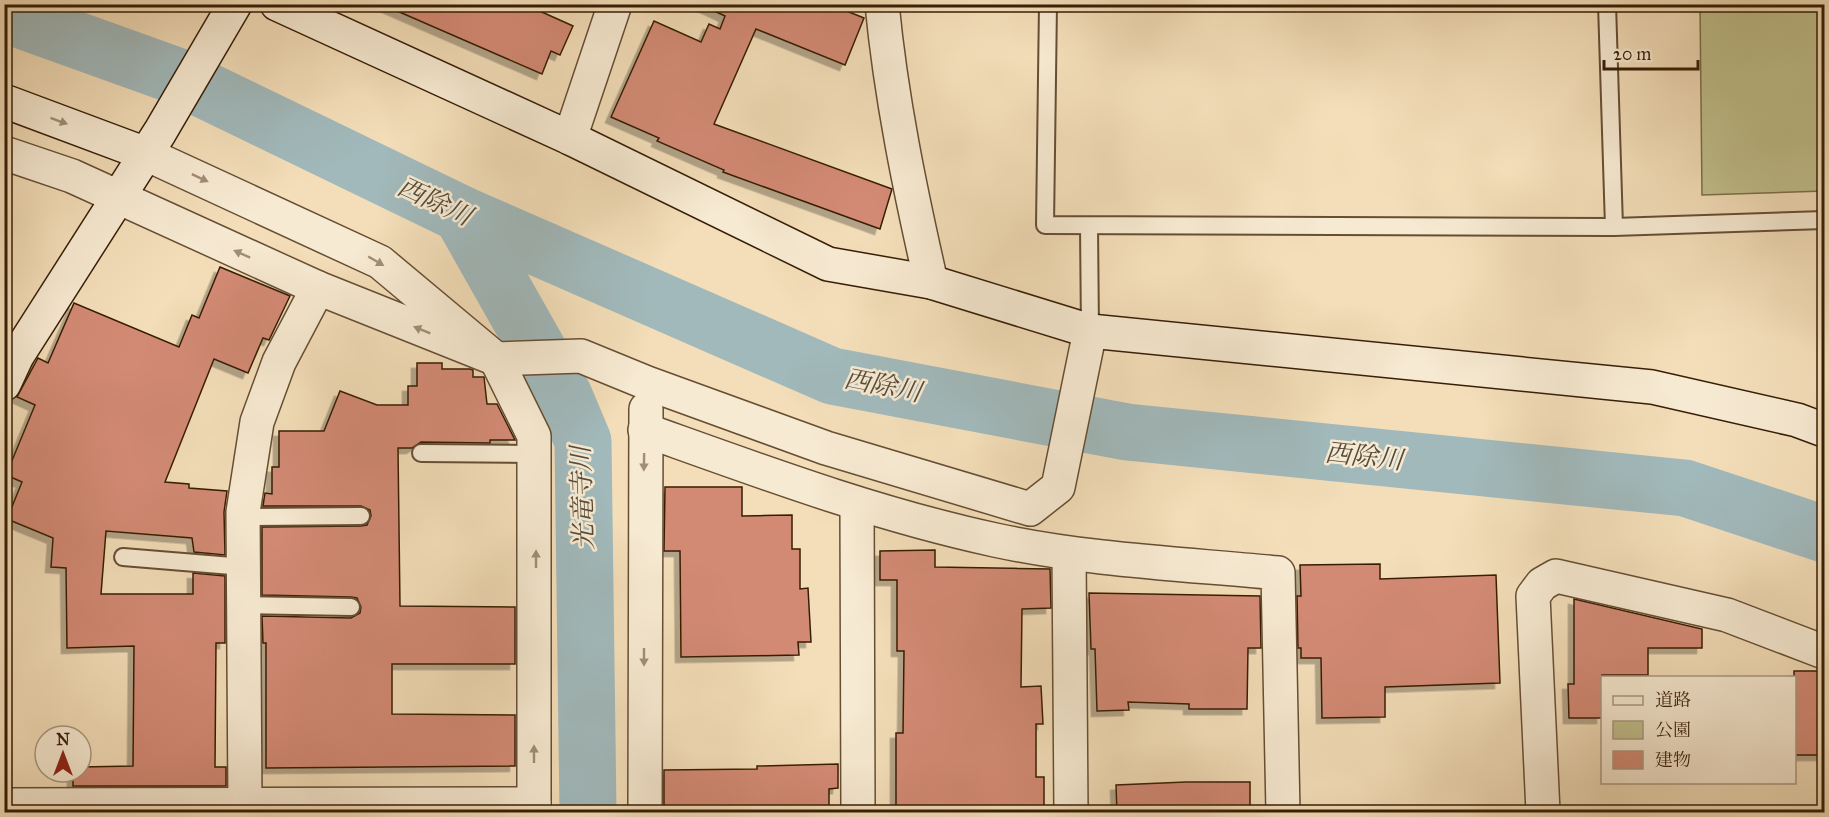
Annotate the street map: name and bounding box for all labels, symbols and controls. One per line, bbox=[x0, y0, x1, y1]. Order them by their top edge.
scale bar bbox=[1604, 33, 1698, 71]
text: 20 m bbox=[1613, 43, 1651, 65]
one-way arrow bbox=[50, 117, 68, 127]
water label: 西除川 bbox=[393, 170, 480, 233]
one-way arrow bbox=[191, 174, 208, 183]
one-way arrow bbox=[233, 249, 251, 259]
one-way arrow bbox=[368, 256, 385, 266]
one-way arrow bbox=[413, 325, 431, 334]
water label: 西除川 bbox=[842, 362, 927, 409]
water label: 西除川 bbox=[1324, 436, 1407, 476]
water label: 光竜寺川 bbox=[564, 442, 600, 551]
one-way arrow bbox=[639, 453, 649, 472]
one-way arrow bbox=[531, 550, 540, 569]
one-way arrow bbox=[639, 648, 649, 667]
legend bbox=[1601, 676, 1796, 784]
text: 道路 bbox=[1655, 689, 1691, 711]
text: 公園 bbox=[1655, 719, 1691, 741]
north arrow bbox=[33, 724, 93, 784]
text: N bbox=[56, 730, 70, 749]
one-way arrow bbox=[529, 745, 539, 764]
text: 建物 bbox=[1655, 749, 1691, 771]

